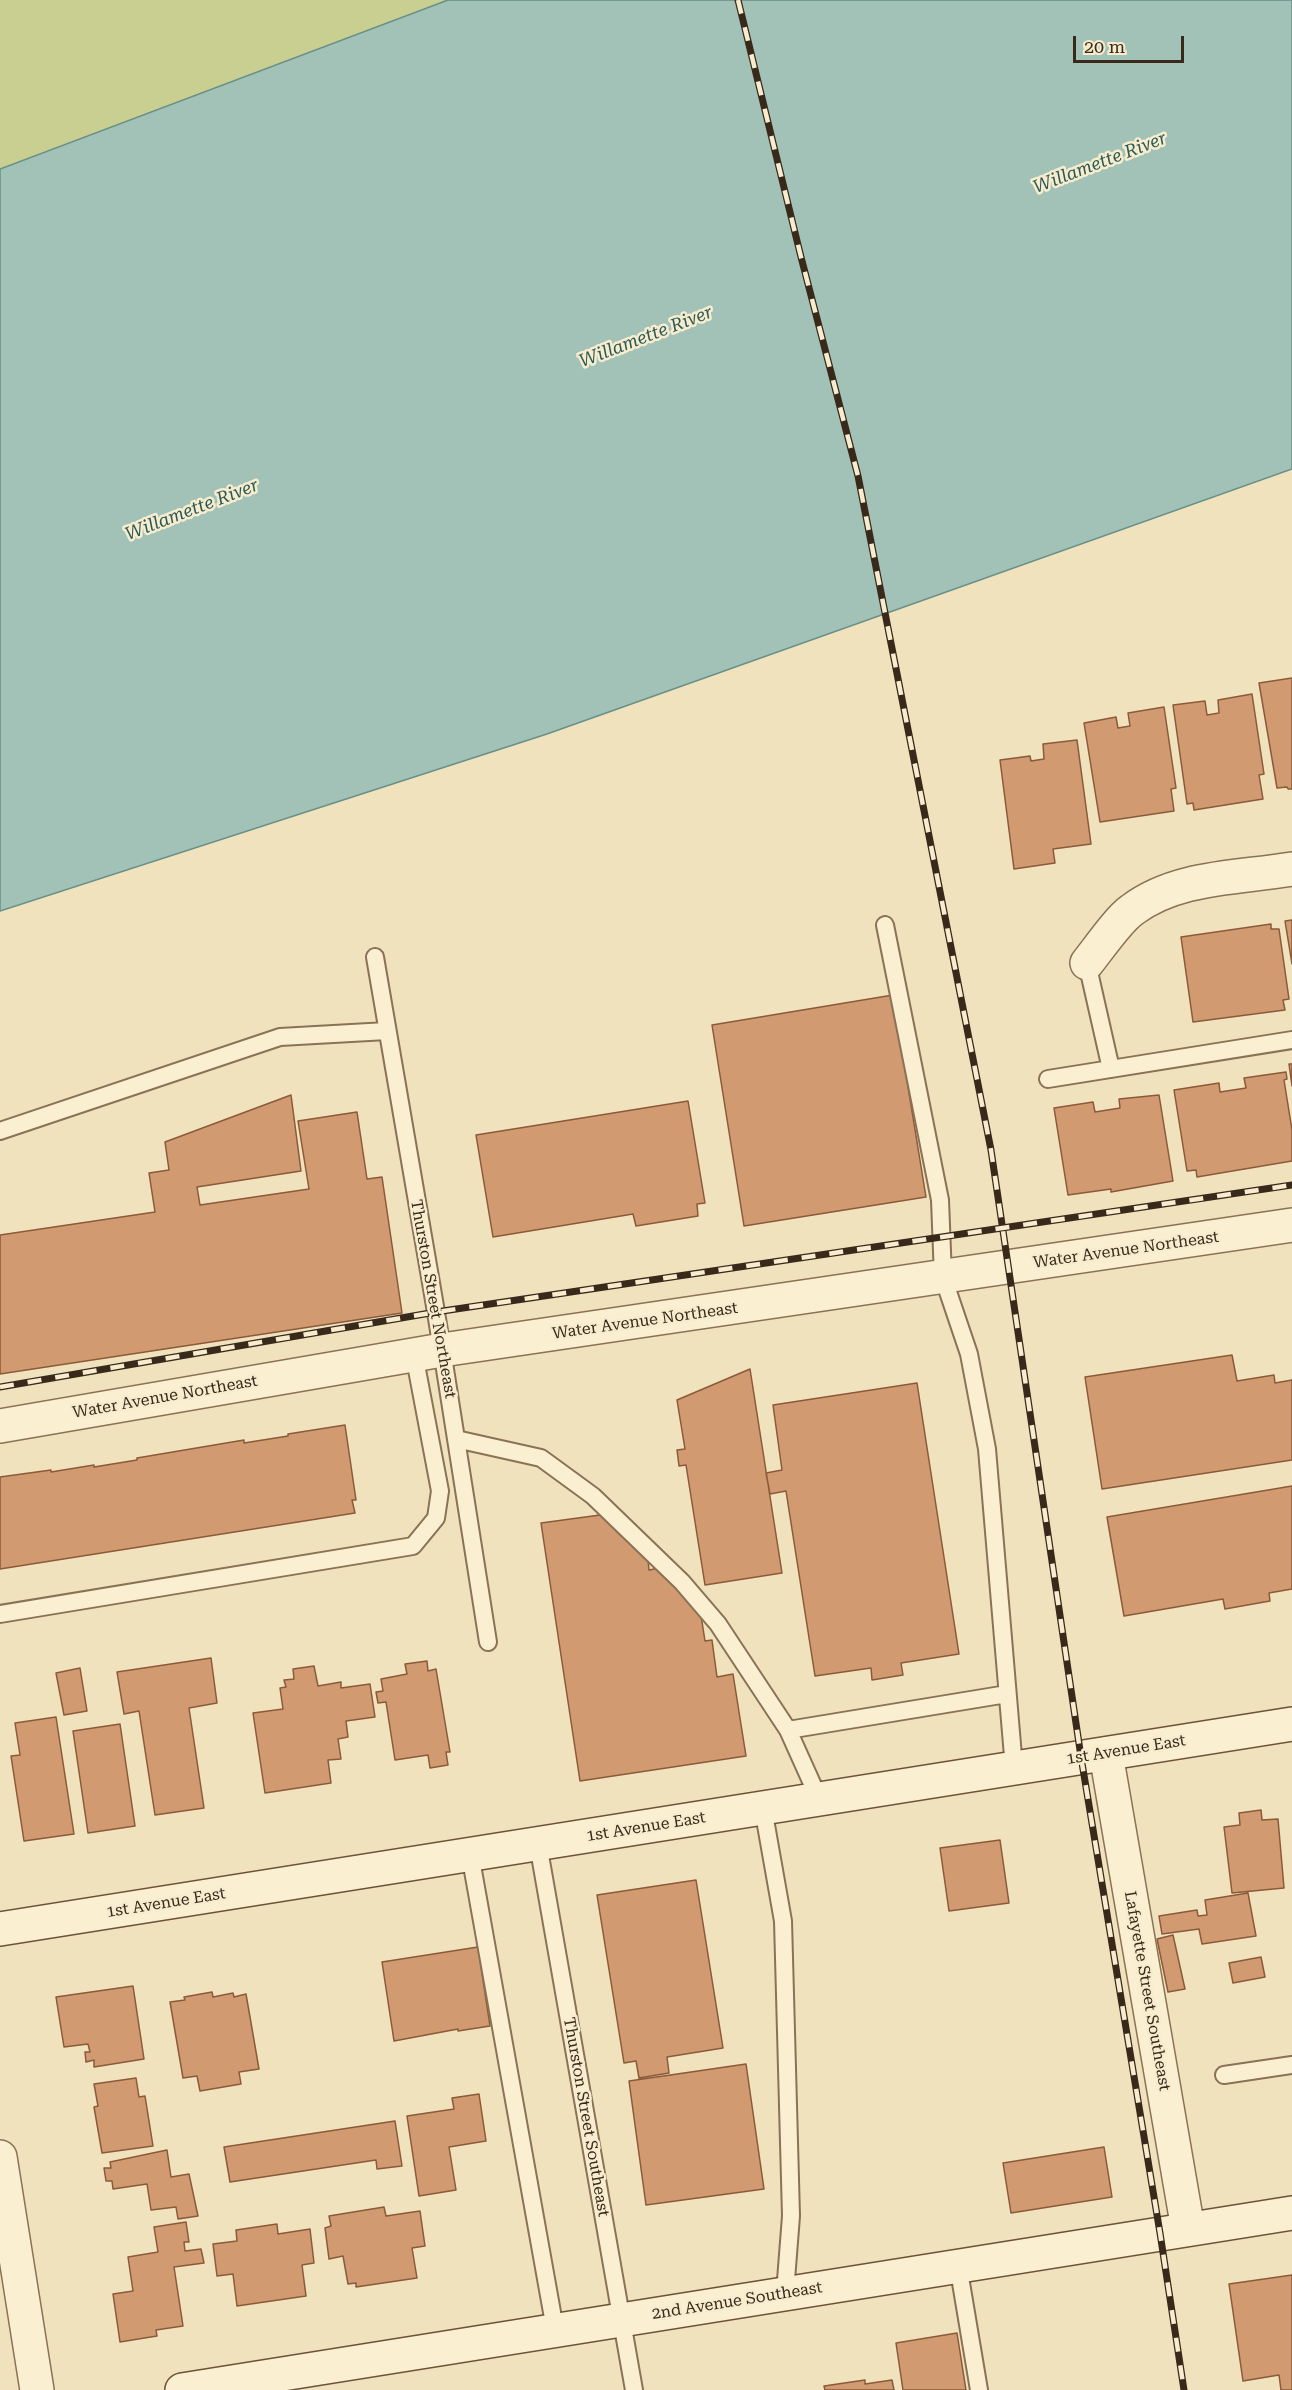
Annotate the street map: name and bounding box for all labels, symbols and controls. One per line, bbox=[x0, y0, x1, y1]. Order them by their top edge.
scale bar bbox=[1076, 24, 1187, 62]
text: 20 m bbox=[1084, 36, 1125, 57]
water label: Willamette River bbox=[1030, 128, 1170, 198]
water label: Willamette River bbox=[576, 302, 716, 372]
water label: Willamette River bbox=[122, 475, 262, 545]
street label: Thurston Street Northeast bbox=[406, 1198, 460, 1400]
street label: Water Avenue Northeast bbox=[1032, 1227, 1220, 1273]
street label: Water Avenue Northeast bbox=[551, 1298, 739, 1344]
street label: Water Avenue Northeast bbox=[71, 1371, 259, 1423]
street label: 1st Avenue East bbox=[1065, 1731, 1187, 1769]
street label: 1st Avenue East bbox=[585, 1808, 707, 1846]
street label: 1st Avenue East bbox=[105, 1884, 227, 1922]
street label: Lafayette Street Southeast bbox=[1120, 1889, 1174, 2093]
street label: Thurston Street Southeast bbox=[559, 2016, 613, 2218]
street label: 2nd Avenue Southeast bbox=[650, 2278, 824, 2324]

